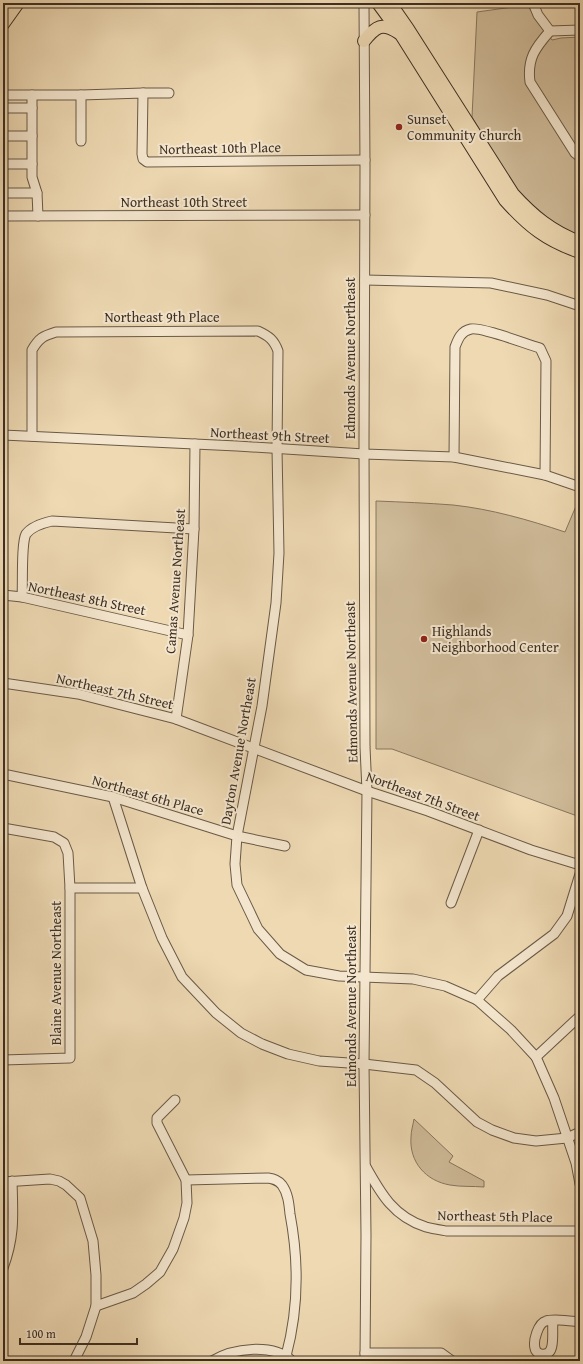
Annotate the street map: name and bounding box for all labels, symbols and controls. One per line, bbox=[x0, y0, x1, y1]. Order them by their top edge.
place label: Sunset Community Church bbox=[407, 109, 522, 145]
marker: Sunset Community Church bbox=[394, 122, 404, 132]
street label: Northeast 10th Place bbox=[159, 137, 282, 159]
street label: Northeast 10th Street bbox=[121, 192, 247, 212]
street label: Edmonds Avenue Northeast bbox=[340, 277, 360, 439]
street label: Northeast 9th Place bbox=[104, 307, 220, 327]
street label: Northeast 9th Street bbox=[210, 422, 330, 448]
street label: Camas Avenue Northeast bbox=[160, 508, 190, 654]
street label: Northeast 8th Street bbox=[26, 576, 148, 620]
street label: Edmonds Avenue Northeast bbox=[340, 601, 362, 763]
place label: Highlands Neighborhood Center bbox=[432, 621, 559, 657]
marker: Highlands Neighborhood Center bbox=[419, 634, 429, 644]
street label: Northeast 7th Street bbox=[54, 668, 176, 714]
street label: Dayton Avenue Northeast bbox=[215, 675, 261, 826]
street label: Northeast 7th Street bbox=[363, 766, 483, 826]
street label: Northeast 6th Place bbox=[90, 770, 206, 821]
street label: Blaine Avenue Northeast bbox=[46, 901, 66, 1045]
street label: Edmonds Avenue Northeast bbox=[341, 925, 361, 1087]
street label: Northeast 5th Place bbox=[437, 1205, 553, 1227]
scale bar bbox=[20, 1320, 137, 1346]
text: 100 m bbox=[26, 1325, 56, 1342]

